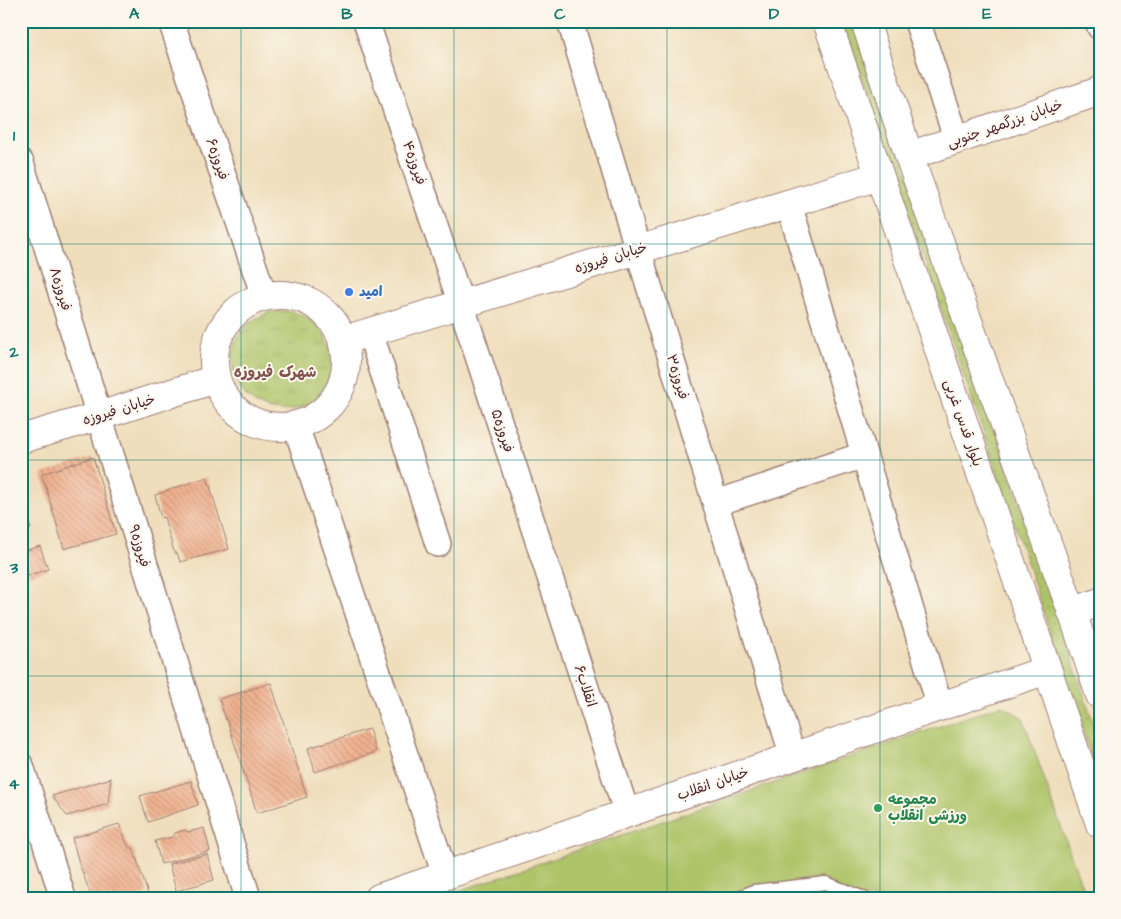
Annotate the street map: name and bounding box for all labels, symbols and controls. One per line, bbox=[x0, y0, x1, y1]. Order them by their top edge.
text: A bbox=[129, 3, 140, 25]
text: B bbox=[341, 3, 353, 25]
text: C bbox=[554, 3, 566, 25]
text: D bbox=[769, 3, 780, 25]
text: E bbox=[982, 3, 992, 25]
street label: خیابان بزرگمهر جنوبی bbox=[944, 95, 1066, 153]
text: 1 bbox=[13, 125, 16, 147]
street label: فیروزه۶ bbox=[201, 135, 233, 183]
street label: فیروزه۴ bbox=[397, 138, 431, 188]
street label: خیابان فیروزه bbox=[572, 237, 650, 279]
street label: فیروزه۸ bbox=[44, 265, 76, 313]
place label: امید bbox=[359, 282, 383, 302]
marker: امید bbox=[343, 286, 355, 298]
text: 2 bbox=[8, 341, 19, 363]
street label: فیروزه۳ bbox=[661, 352, 693, 402]
district label: شهرک فیروزه bbox=[234, 362, 316, 383]
street label: بلوار قدس غربی bbox=[939, 377, 987, 469]
street label: خیابان فیروزه bbox=[80, 389, 158, 431]
street label: فیروزه۵ bbox=[486, 407, 518, 455]
street label: فیروزه۹ bbox=[123, 522, 155, 570]
text: 3 bbox=[9, 557, 19, 579]
street label: انقلاب۶ bbox=[569, 662, 601, 710]
street label: خیابان انقلاب bbox=[674, 762, 752, 806]
text: 4 bbox=[9, 773, 20, 795]
place label: مجموعه ورزشی انقلاب bbox=[888, 790, 967, 826]
marker: مجموعه ورزشی انقلاب bbox=[872, 802, 884, 814]

